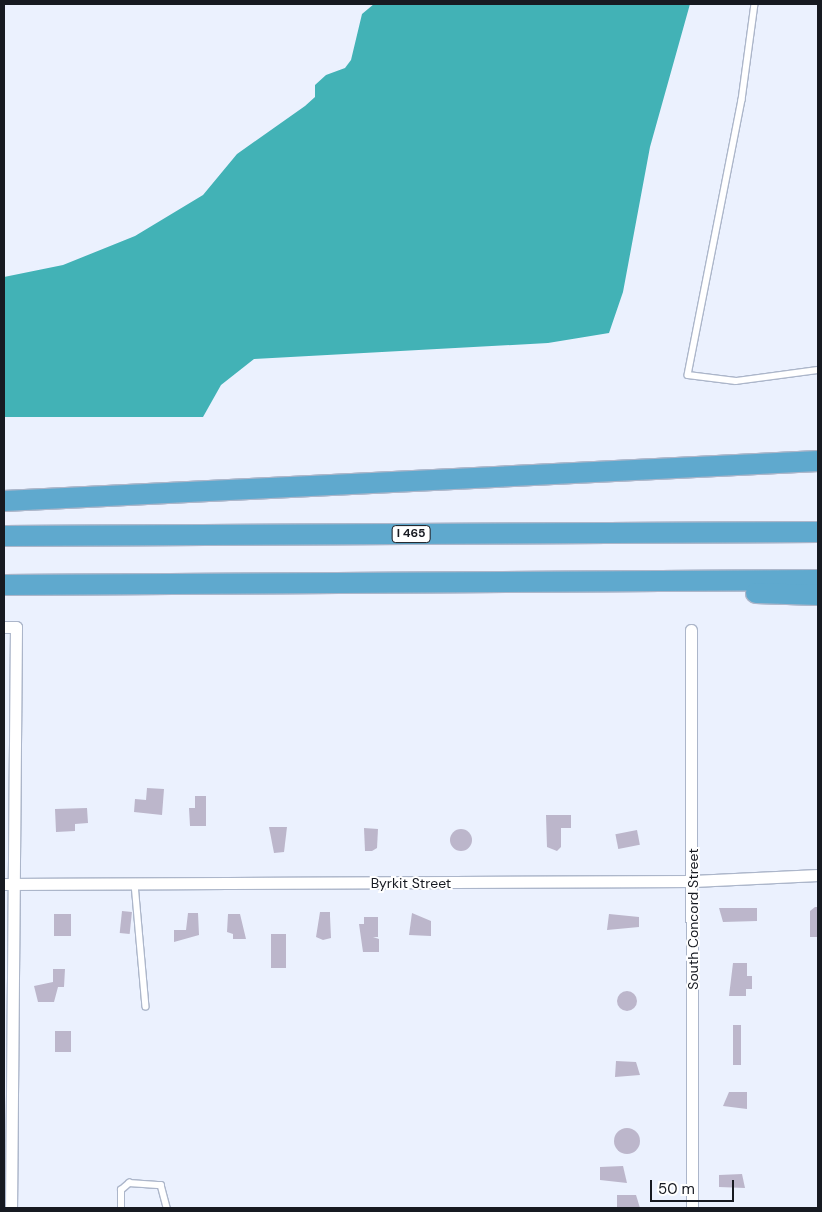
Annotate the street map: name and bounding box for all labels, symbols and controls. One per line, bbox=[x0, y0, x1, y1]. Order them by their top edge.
road number: I 465 bbox=[391, 524, 431, 544]
street label: South Concord Street bbox=[685, 848, 701, 990]
street label: Byrkit Street bbox=[371, 875, 451, 891]
scale bar bbox=[652, 1170, 736, 1202]
text: 50 m bbox=[658, 1179, 695, 1199]

